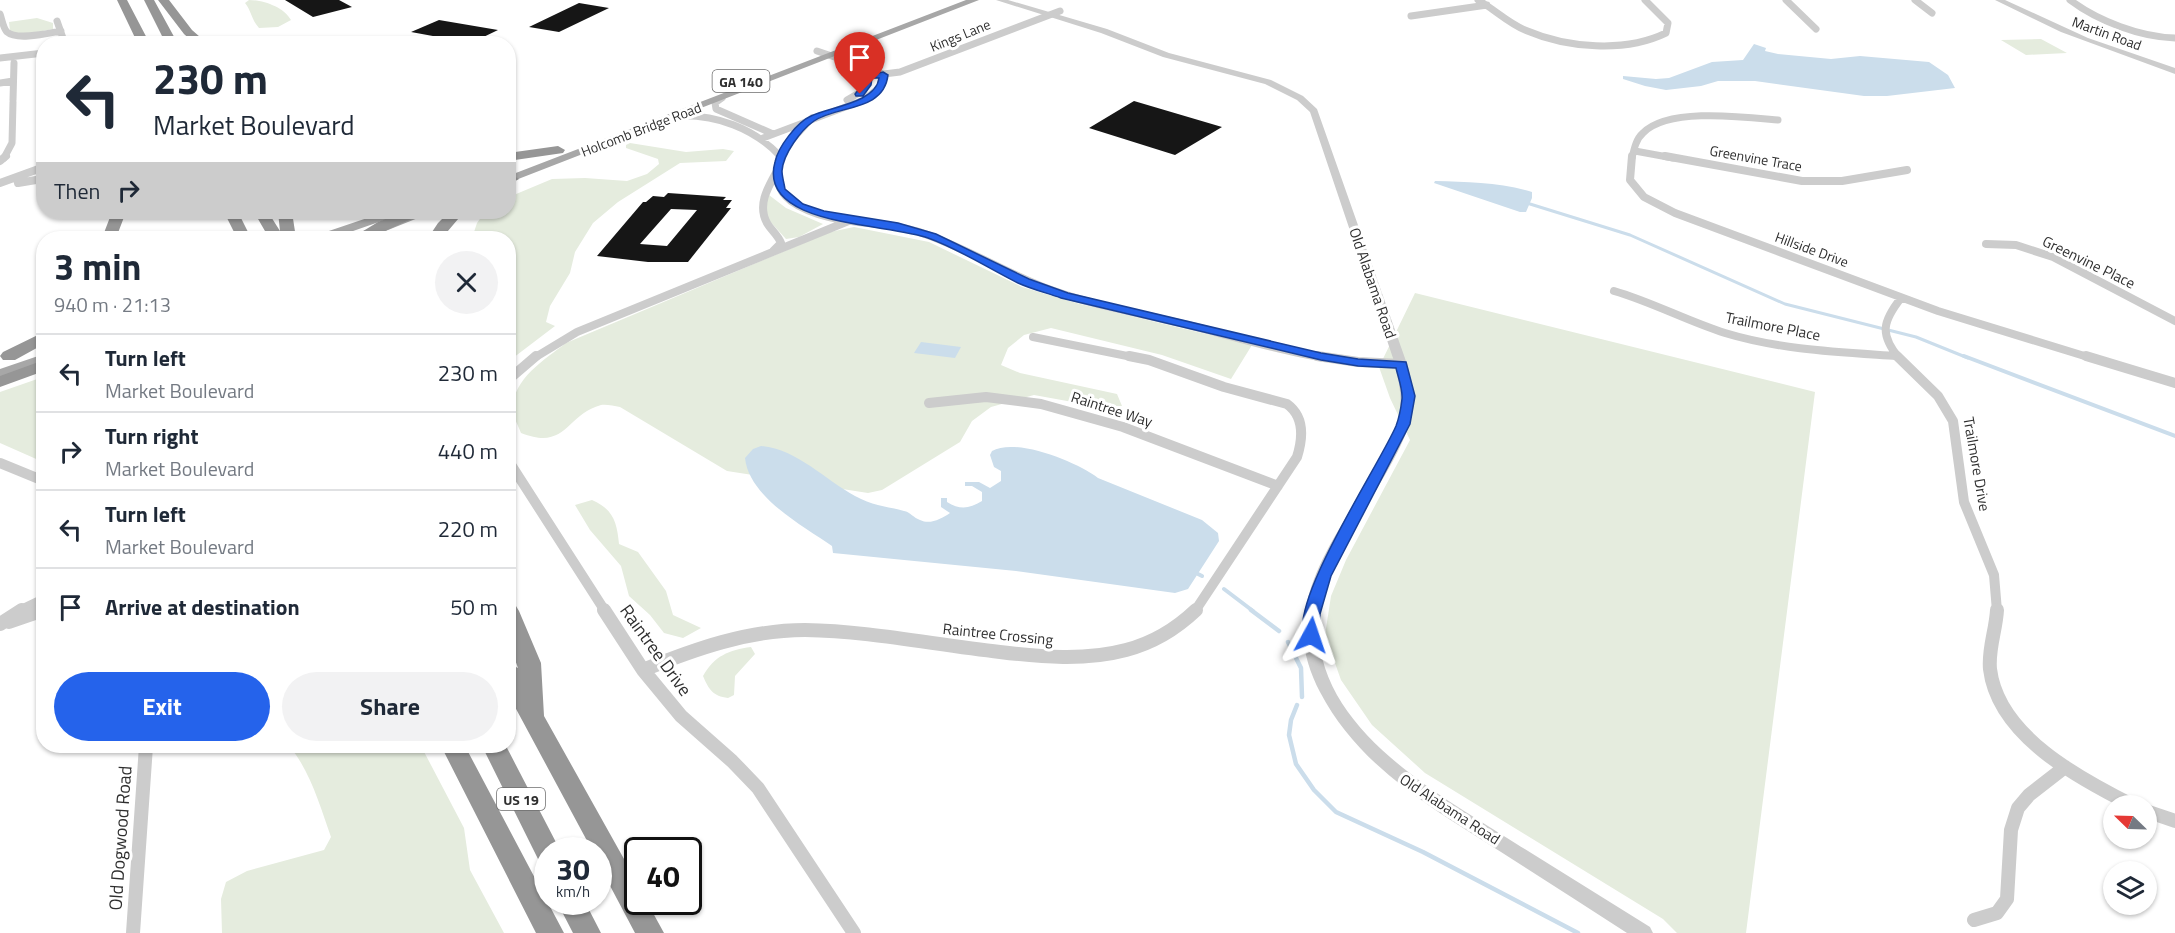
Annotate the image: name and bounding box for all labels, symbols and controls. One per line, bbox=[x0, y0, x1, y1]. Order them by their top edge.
street label: Martin Road bbox=[2069, 11, 2145, 55]
street label: Kings Lane bbox=[927, 13, 993, 57]
pin bbox=[834, 32, 885, 94]
icon: arrive bbox=[843, 41, 876, 74]
text: 230 m bbox=[153, 46, 268, 110]
icon: left bbox=[54, 60, 132, 138]
road number: GA 140 bbox=[712, 70, 770, 92]
street label: Holcomb Bridge Road bbox=[578, 96, 704, 162]
text: Market Boulevard bbox=[153, 104, 355, 145]
street label: Greenvine Trace bbox=[1708, 140, 1804, 176]
text: Then bbox=[54, 174, 100, 208]
icon: right bbox=[112, 174, 145, 207]
street label: Old Alabama Road bbox=[1343, 225, 1403, 341]
street label: Hillside Drive bbox=[1772, 226, 1852, 272]
street label: Greenvine Place bbox=[2039, 230, 2139, 294]
text: 3 min bbox=[54, 239, 141, 294]
button: close bbox=[435, 251, 498, 314]
text: 940 m · 21:13 bbox=[54, 289, 171, 320]
street label: Trailmore Place bbox=[1724, 306, 1822, 346]
text: Turn left bbox=[105, 341, 186, 375]
text: 230 m bbox=[438, 356, 498, 390]
icon: left bbox=[54, 357, 87, 390]
text: Market Boulevard bbox=[105, 375, 254, 406]
street label: Raintree Way bbox=[1068, 385, 1156, 433]
street label: Trailmore Drive bbox=[1957, 415, 1997, 513]
text: Turn right bbox=[105, 419, 199, 453]
text: 440 m bbox=[438, 434, 498, 468]
icon: right bbox=[54, 435, 87, 468]
text: Market Boulevard bbox=[105, 453, 254, 484]
text: Turn left bbox=[105, 497, 186, 531]
text: 220 m bbox=[438, 512, 498, 546]
icon: left bbox=[54, 513, 87, 546]
text: Market Boulevard bbox=[105, 531, 254, 562]
text: Arrive at destination bbox=[105, 590, 300, 624]
text: 50 m bbox=[450, 590, 498, 624]
icon: arrive bbox=[54, 591, 87, 624]
street label: Raintree Drive bbox=[613, 599, 699, 701]
position arrow bbox=[1279, 603, 1343, 667]
street label: Raintree Crossing bbox=[942, 617, 1055, 651]
button: Exit bbox=[54, 672, 270, 741]
button: Share bbox=[282, 672, 498, 741]
street label: Old Dogwood Road bbox=[101, 765, 139, 911]
street label: Old Alabama Road bbox=[1395, 768, 1505, 850]
road number: US 19 bbox=[497, 788, 545, 810]
north arrow bbox=[2103, 795, 2157, 849]
map controls bbox=[2103, 795, 2157, 915]
speed limit sign: 40 bbox=[624, 837, 702, 915]
text: 30 bbox=[556, 846, 590, 892]
button: layers bbox=[2103, 861, 2157, 915]
text: km/h bbox=[556, 880, 590, 903]

